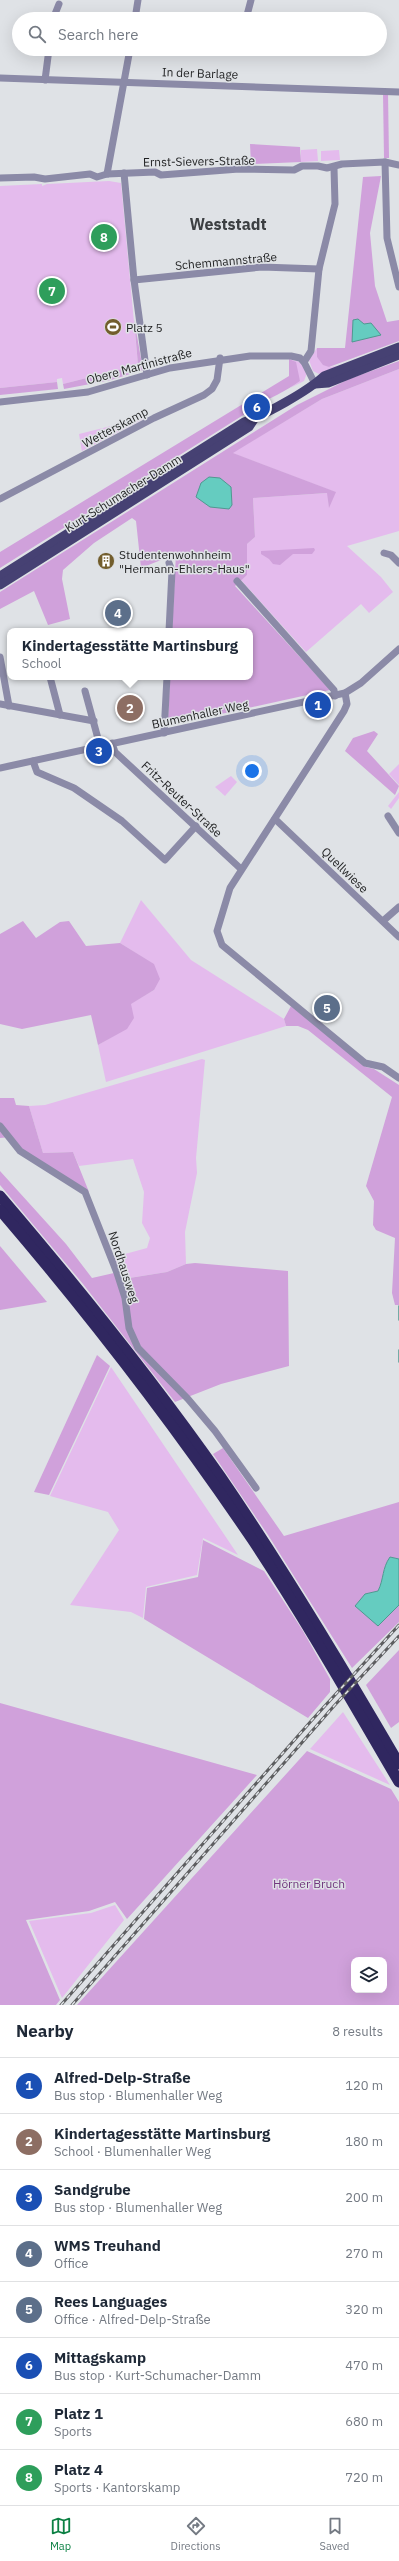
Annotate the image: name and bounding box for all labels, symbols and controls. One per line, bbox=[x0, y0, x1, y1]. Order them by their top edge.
search box bbox=[12, 12, 387, 56]
icon: search bbox=[26, 23, 48, 45]
text: Search here bbox=[58, 25, 138, 44]
street label: In der Barlage bbox=[162, 64, 239, 82]
street label: Ernst-Sievers-Straße bbox=[143, 153, 256, 169]
district label: Weststadt bbox=[189, 214, 267, 234]
pin: 8 bbox=[91, 222, 117, 252]
street label: Schemmannstraße bbox=[174, 249, 278, 273]
pin: 7 bbox=[39, 276, 65, 306]
sports icon: Platz 5 bbox=[103, 317, 123, 337]
place label: Platz 5 bbox=[126, 320, 163, 335]
street label: Obere Martinistraße bbox=[85, 345, 194, 387]
pin: 6 bbox=[244, 392, 270, 422]
street label: Wetterskamp bbox=[80, 403, 150, 451]
street label: Kurt-Schumacher-Damm bbox=[62, 451, 184, 535]
place label: Studentenwohnheim "Hermann-Ehlers-Haus" bbox=[119, 547, 250, 576]
building icon: Studentenwohnheim "Hermann-Ehlers-Haus" bbox=[96, 551, 116, 571]
pin: 4 bbox=[105, 598, 131, 628]
popup bbox=[7, 628, 253, 680]
text: Kindertagesstätte Martinsburg bbox=[22, 636, 238, 655]
text: School bbox=[22, 655, 61, 672]
pin: 1 bbox=[305, 690, 331, 720]
pin: 2 bbox=[117, 693, 143, 723]
street label: Blumenhaller Weg bbox=[150, 696, 251, 732]
pin: 3 bbox=[86, 736, 112, 766]
street label: Fritz-Reuter-Straße bbox=[139, 758, 226, 840]
your location bbox=[242, 761, 262, 781]
street label: Quellwiese bbox=[318, 844, 372, 896]
pin: 5 bbox=[314, 993, 340, 1023]
street label: Nordhausweg bbox=[105, 1229, 143, 1305]
park label: Hörner Bruch bbox=[273, 1876, 345, 1891]
map controls bbox=[351, 1957, 387, 1993]
button: layers bbox=[351, 1957, 387, 1993]
text: Nearby bbox=[16, 2020, 74, 2042]
text: 8 results bbox=[332, 2023, 383, 2040]
text: Alfred-Delp-Straße bbox=[54, 2068, 191, 2087]
text: 1 bbox=[25, 2077, 33, 2094]
text: 120 m bbox=[345, 2077, 383, 2094]
text: Bus stop · Blumenhaller Weg bbox=[54, 2087, 222, 2104]
text: Kindertagesstätte Martinsburg bbox=[54, 2124, 270, 2143]
text: 2 bbox=[25, 2133, 33, 2150]
text: 180 m bbox=[345, 2133, 383, 2150]
text: School · Blumenhaller Weg bbox=[54, 2143, 211, 2160]
text: Sandgrube bbox=[54, 2180, 131, 2199]
text: 3 bbox=[25, 2189, 33, 2206]
text: 200 m bbox=[345, 2189, 383, 2206]
text: Bus stop · Blumenhaller Weg bbox=[54, 2199, 222, 2216]
text: WMS Treuhand bbox=[54, 2236, 161, 2255]
text: 4 bbox=[25, 2245, 33, 2262]
text: 270 m bbox=[345, 2245, 383, 2262]
text: Office bbox=[54, 2255, 88, 2272]
text: Rees Languages bbox=[54, 2292, 167, 2311]
text: 5 bbox=[25, 2301, 33, 2318]
text: 320 m bbox=[345, 2301, 383, 2318]
text: Office · Alfred-Delp-Straße bbox=[54, 2311, 211, 2328]
text: Mittagskamp bbox=[54, 2348, 146, 2367]
text: 6 bbox=[25, 2357, 33, 2374]
text: 470 m bbox=[345, 2357, 383, 2374]
text: Bus stop · Kurt-Schumacher-Damm bbox=[54, 2367, 261, 2384]
text: Platz 1 bbox=[54, 2404, 103, 2423]
text: 7 bbox=[25, 2413, 33, 2430]
text: 680 m bbox=[345, 2413, 383, 2430]
text: Sports bbox=[54, 2423, 92, 2440]
text: Platz 4 bbox=[54, 2460, 103, 2479]
text: 8 bbox=[25, 2469, 33, 2486]
text: 720 m bbox=[345, 2469, 383, 2486]
text: Sports · Kantorskamp bbox=[54, 2479, 180, 2496]
tab: Map bbox=[50, 2515, 72, 2553]
tab: Directions bbox=[171, 2515, 221, 2553]
tab: Saved bbox=[320, 2515, 349, 2553]

